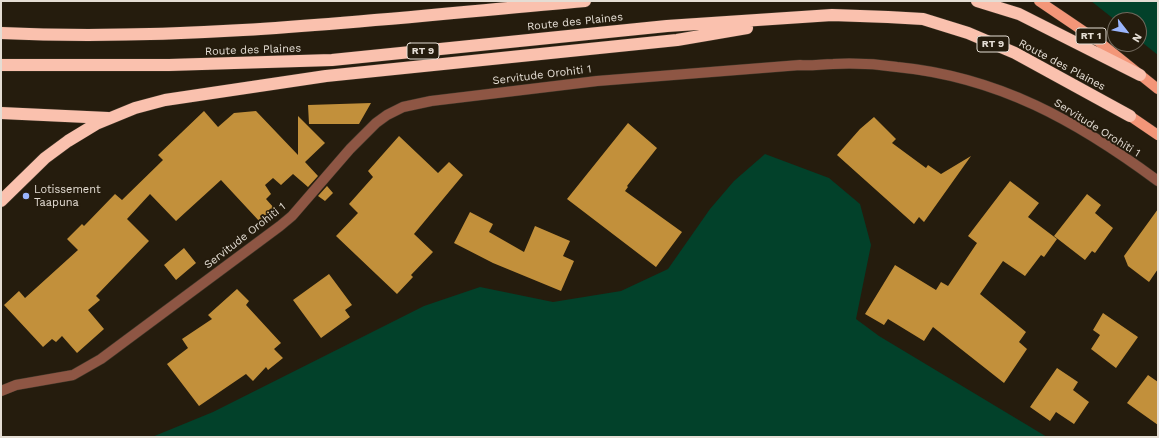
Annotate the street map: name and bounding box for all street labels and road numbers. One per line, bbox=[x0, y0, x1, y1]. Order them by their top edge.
street label: Route des Plaines bbox=[526, 10, 624, 34]
road number: RT 1 bbox=[1076, 28, 1106, 44]
road number: RT 9 bbox=[977, 36, 1009, 52]
street label: Route des Plaines bbox=[1016, 37, 1108, 93]
street label: Route des Plaines bbox=[205, 42, 301, 58]
road number: RT 9 bbox=[407, 43, 439, 59]
street label: Servitude Orohiti 1 bbox=[492, 62, 592, 88]
street label: Servitude Orohiti 1 bbox=[1051, 96, 1143, 160]
street label: Servitude Orohiti 1 bbox=[202, 200, 288, 272]

